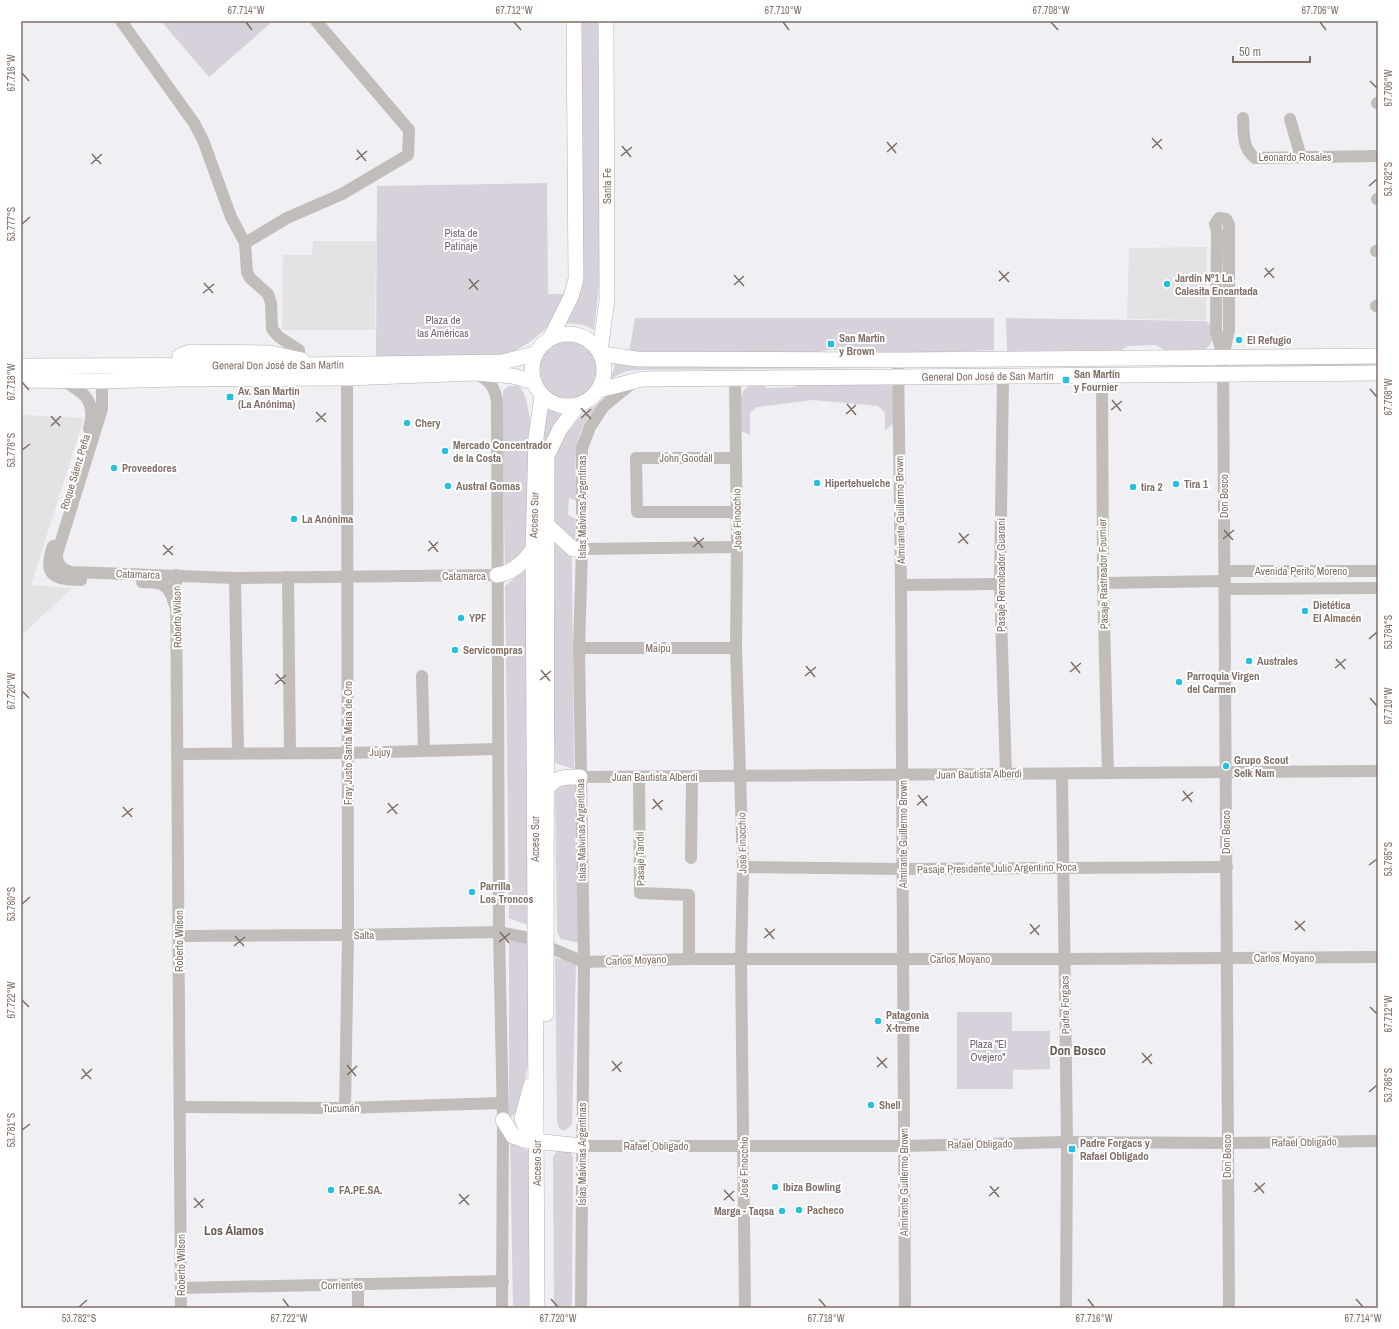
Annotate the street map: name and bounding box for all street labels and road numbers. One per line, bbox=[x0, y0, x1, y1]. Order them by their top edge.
street label: Leonardo Rosales bbox=[1258, 150, 1332, 164]
street label: Santa Fe bbox=[600, 168, 614, 204]
street label: General Don José de San Martín bbox=[212, 357, 344, 372]
street label: General Don José de San Martín bbox=[921, 369, 1054, 384]
street label: Roque Sáenz Peña bbox=[57, 433, 93, 511]
street label: John Goodall bbox=[659, 451, 713, 465]
street label: Islas Malvinas Argentinas bbox=[575, 455, 589, 558]
street label: Almirante Guillermo Brown bbox=[892, 456, 908, 565]
street label: Don Bosco bbox=[1217, 474, 1231, 518]
street label: José Finocchio bbox=[729, 488, 745, 550]
street label: Acceso Sur bbox=[526, 492, 542, 539]
street label: Pasaje Remolcador Guaraní bbox=[994, 518, 1008, 632]
street label: Pasaje Rastreador Fournier bbox=[1095, 518, 1111, 630]
street label: Avenida Perito Moreno bbox=[1254, 564, 1347, 578]
street label: Catamarca bbox=[116, 566, 160, 582]
street label: Catamarca bbox=[442, 569, 486, 583]
street label: Roberto Wilson bbox=[169, 586, 185, 648]
street label: Maipú bbox=[645, 641, 671, 655]
street label: Fray Justo Santa María de Oro bbox=[341, 681, 355, 805]
street label: Jujuy bbox=[369, 745, 391, 759]
street label: Juan Bautista Alberdi bbox=[936, 766, 1022, 782]
street label: Juan Bautista Alberdi bbox=[612, 770, 698, 784]
street label: Islas Malvinas Argentinas bbox=[573, 778, 589, 882]
street label: Almirante Guillermo Brown bbox=[896, 780, 910, 889]
street label: Don Bosco bbox=[1219, 810, 1233, 854]
street label: José Finocchio bbox=[734, 812, 750, 874]
street label: Acceso Sur bbox=[528, 816, 542, 863]
street label: Pasaje Tandil bbox=[633, 832, 647, 886]
street label: Pasaje Presidente Julio Argentino Roca bbox=[917, 860, 1077, 876]
street label: Roberto Wilson bbox=[172, 910, 186, 972]
street label: Salta bbox=[354, 928, 374, 942]
street label: Carlos Moyano bbox=[1254, 951, 1314, 965]
street label: Carlos Moyano bbox=[605, 952, 667, 968]
street label: Carlos Moyano bbox=[930, 952, 990, 966]
street label: Padre Forgacs bbox=[1057, 975, 1073, 1034]
street label: Tucumán bbox=[322, 1101, 360, 1115]
street label: Islas Malvinas Argentinas bbox=[575, 1102, 589, 1205]
street label: Almirante Guillermo Brown bbox=[897, 1128, 911, 1237]
street label: Don Bosco bbox=[1220, 1134, 1234, 1178]
street label: Rafael Obligado bbox=[1271, 1134, 1337, 1150]
street label: José Finocchio bbox=[737, 1136, 751, 1198]
street label: Rafael Obligado bbox=[947, 1136, 1013, 1152]
street label: Rafael Obligado bbox=[623, 1139, 689, 1153]
street label: Acceso Sur bbox=[530, 1140, 544, 1187]
street label: Roberto Wilson bbox=[174, 1234, 188, 1296]
street label: Corrientes bbox=[321, 1278, 364, 1292]

